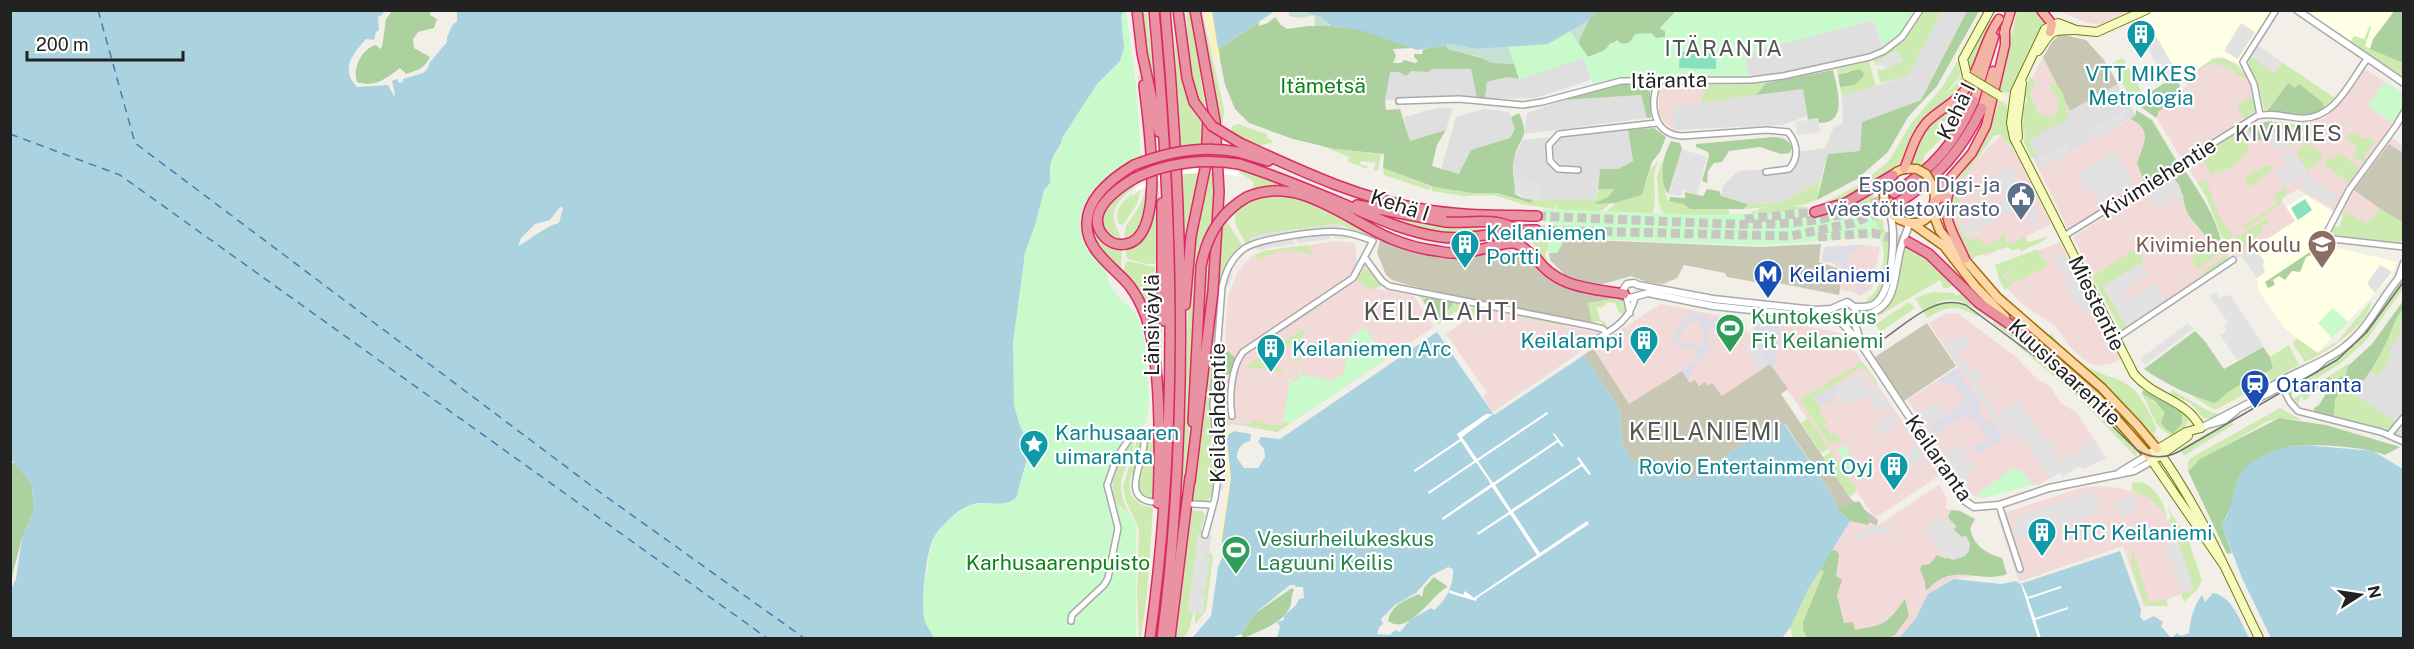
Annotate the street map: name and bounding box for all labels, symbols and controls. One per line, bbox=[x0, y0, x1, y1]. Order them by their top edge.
building icon: VTT MIKES Metrologia bbox=[2125, 18, 2157, 60]
scale bar bbox=[27, 24, 183, 62]
text: 200 m bbox=[36, 34, 89, 55]
district label: ITÄRANTA bbox=[1665, 34, 1783, 61]
place label: VTT MIKES Metrologia bbox=[2085, 61, 2197, 110]
street label: Itäranta bbox=[1631, 67, 1707, 93]
park label: Itämetsä bbox=[1280, 73, 1366, 98]
street label: Kehä I bbox=[1932, 78, 1980, 144]
district label: KIVIMIES bbox=[2235, 120, 2343, 146]
street label: Kivimiehentie bbox=[2096, 133, 2220, 223]
place label: Espoon Digi- ja väestötietovirasto bbox=[1827, 172, 2000, 221]
public building icon: Espoon Digi- ja väestötietovirasto bbox=[2005, 180, 2037, 222]
street label: Kehä I bbox=[1367, 184, 1433, 226]
place label: Keilaniemen Portti bbox=[1486, 220, 1606, 269]
building icon: Keilaniemen Portti bbox=[1449, 228, 1481, 270]
school or university icon: Kivimiehen koulu bbox=[2306, 228, 2338, 270]
place label: Kivimiehen koulu bbox=[2135, 232, 2301, 257]
street label: Miestentie bbox=[2063, 251, 2131, 355]
metro station icon: Keilaniemi bbox=[1752, 258, 1784, 300]
place label: Keilaniemi bbox=[1789, 262, 1890, 287]
street label: Länsiväylä bbox=[1139, 274, 1164, 376]
district label: KEILALAHTI bbox=[1363, 297, 1519, 325]
place label: Kuntokeskus Fit Keilaniemi bbox=[1751, 304, 1883, 353]
sports icon: Kuntokeskus Fit Keilaniemi bbox=[1714, 312, 1746, 354]
street label: Kuusisaarentie bbox=[2004, 314, 2126, 430]
building icon: Keilalampi bbox=[1628, 324, 1660, 366]
place label: Keilalampi bbox=[1520, 328, 1623, 353]
building icon: Keilaniemen Arc bbox=[1255, 332, 1287, 374]
place label: Keilaniemen Arc bbox=[1292, 336, 1452, 361]
street label: Keilalahdentie bbox=[1205, 343, 1230, 483]
station icon: Otaranta bbox=[2239, 368, 2271, 410]
place label: Otaranta bbox=[2276, 372, 2362, 397]
street label: Keilaranta bbox=[1900, 410, 1978, 506]
district label: KEILANIEMI bbox=[1629, 417, 1781, 445]
place label: Karhusaaren uimaranta bbox=[1055, 420, 1179, 469]
place icon: Karhusaaren uimaranta bbox=[1018, 428, 1050, 470]
building icon: Rovio Entertainment Oyj bbox=[1878, 450, 1910, 492]
place label: Rovio Entertainment Oyj bbox=[1638, 454, 1873, 479]
building icon: HTC Keilaniemi bbox=[2026, 516, 2058, 558]
place label: HTC Keilaniemi bbox=[2063, 520, 2212, 545]
place label: Vesiurheilukeskus Laguuni Keilis bbox=[1257, 526, 1434, 575]
sports icon: Vesiurheilukeskus Laguuni Keilis bbox=[1220, 534, 1252, 576]
park label: Karhusaarenpuisto bbox=[966, 550, 1150, 575]
north arrow bbox=[2330, 565, 2390, 625]
text: N bbox=[2364, 584, 2385, 600]

